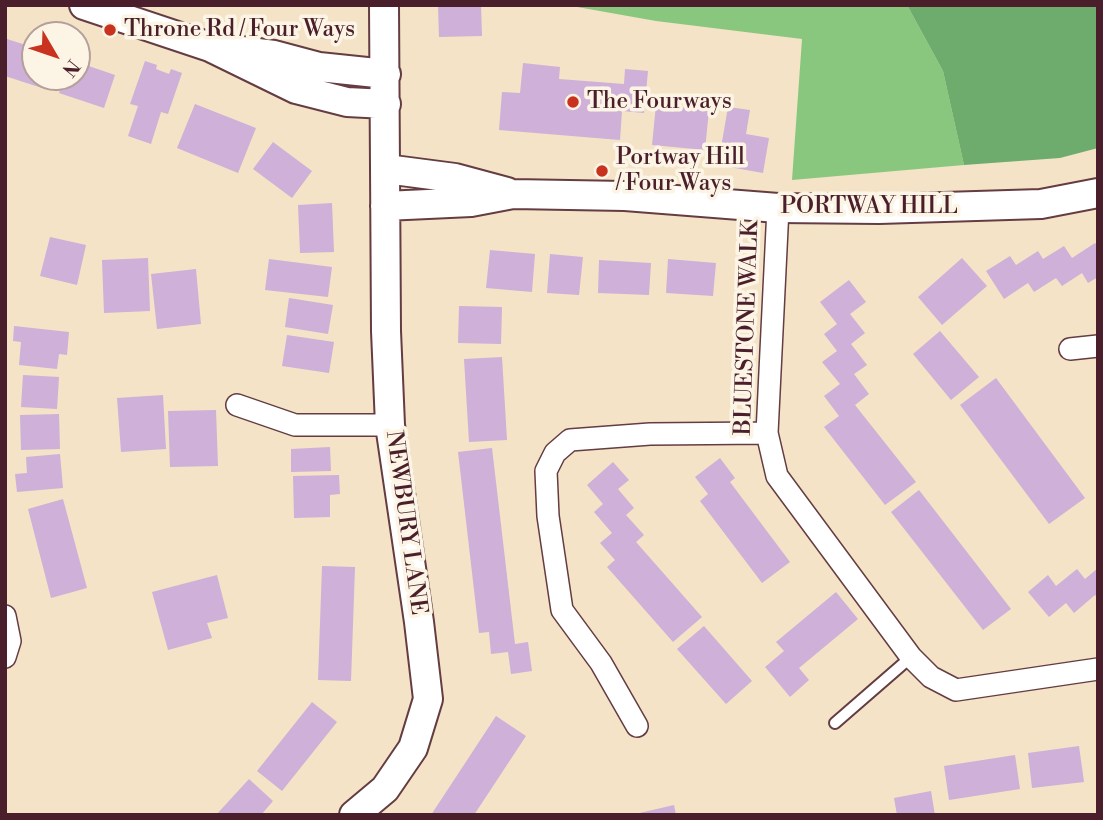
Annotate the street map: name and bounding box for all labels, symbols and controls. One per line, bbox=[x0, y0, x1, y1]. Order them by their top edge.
place label: Throne Rd / Four Ways bbox=[124, 16, 355, 44]
north arrow bbox=[21, 21, 91, 91]
marker: Throne Rd / Four Ways bbox=[102, 22, 118, 38]
text: N bbox=[57, 55, 85, 81]
place label: The Fourways bbox=[587, 88, 732, 116]
marker: The Fourways bbox=[565, 94, 581, 110]
place label: Portway Hill / Four Ways bbox=[616, 144, 745, 198]
marker: Portway Hill / Four Ways bbox=[594, 163, 610, 179]
street label: PORTWAY HILL bbox=[780, 193, 958, 221]
street label: BLUESTONE WALK bbox=[730, 220, 766, 436]
street label: NEWBURY LANE bbox=[378, 429, 432, 617]

